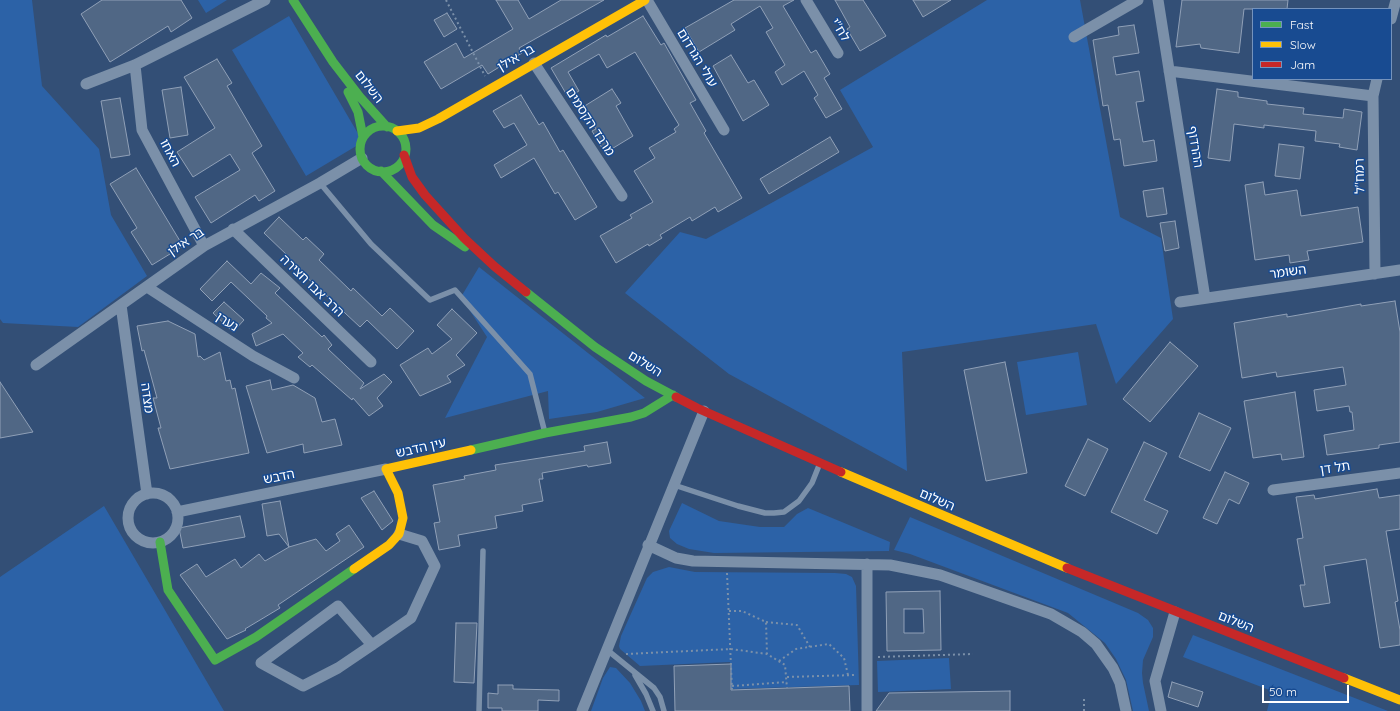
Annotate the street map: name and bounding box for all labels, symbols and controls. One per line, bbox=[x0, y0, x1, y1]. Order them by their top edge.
legend bbox=[1252, 8, 1392, 80]
street label: לח"י bbox=[827, 16, 853, 44]
text: Fast bbox=[1290, 17, 1314, 32]
street label: עולי הגרדום bbox=[673, 26, 721, 90]
text: Slow bbox=[1290, 37, 1316, 52]
street label: בר אילן bbox=[495, 41, 537, 75]
text: Jam bbox=[1290, 57, 1315, 72]
street label: השלום bbox=[351, 68, 387, 106]
street label: מרבד הקסמים bbox=[562, 85, 618, 159]
street label: ההרדוף bbox=[1184, 125, 1206, 169]
street label: האחו bbox=[156, 137, 184, 169]
street label: רמח"ל bbox=[1352, 158, 1368, 194]
street label: בר אילן bbox=[165, 224, 207, 260]
street label: הרב אבו חצירה bbox=[277, 252, 347, 320]
street label: השומר bbox=[1269, 262, 1307, 282]
street label: נערן bbox=[213, 309, 241, 335]
street label: השלום bbox=[625, 348, 665, 380]
street label: מצדה bbox=[137, 382, 157, 414]
street label: עין הדבש bbox=[394, 435, 448, 461]
street label: תל דן bbox=[1319, 458, 1351, 478]
street label: הדבש bbox=[262, 466, 296, 488]
street label: השלום bbox=[917, 486, 957, 514]
street label: השלום bbox=[1216, 608, 1256, 636]
scale bar bbox=[1264, 677, 1351, 703]
text: 50 m bbox=[1269, 684, 1297, 699]

